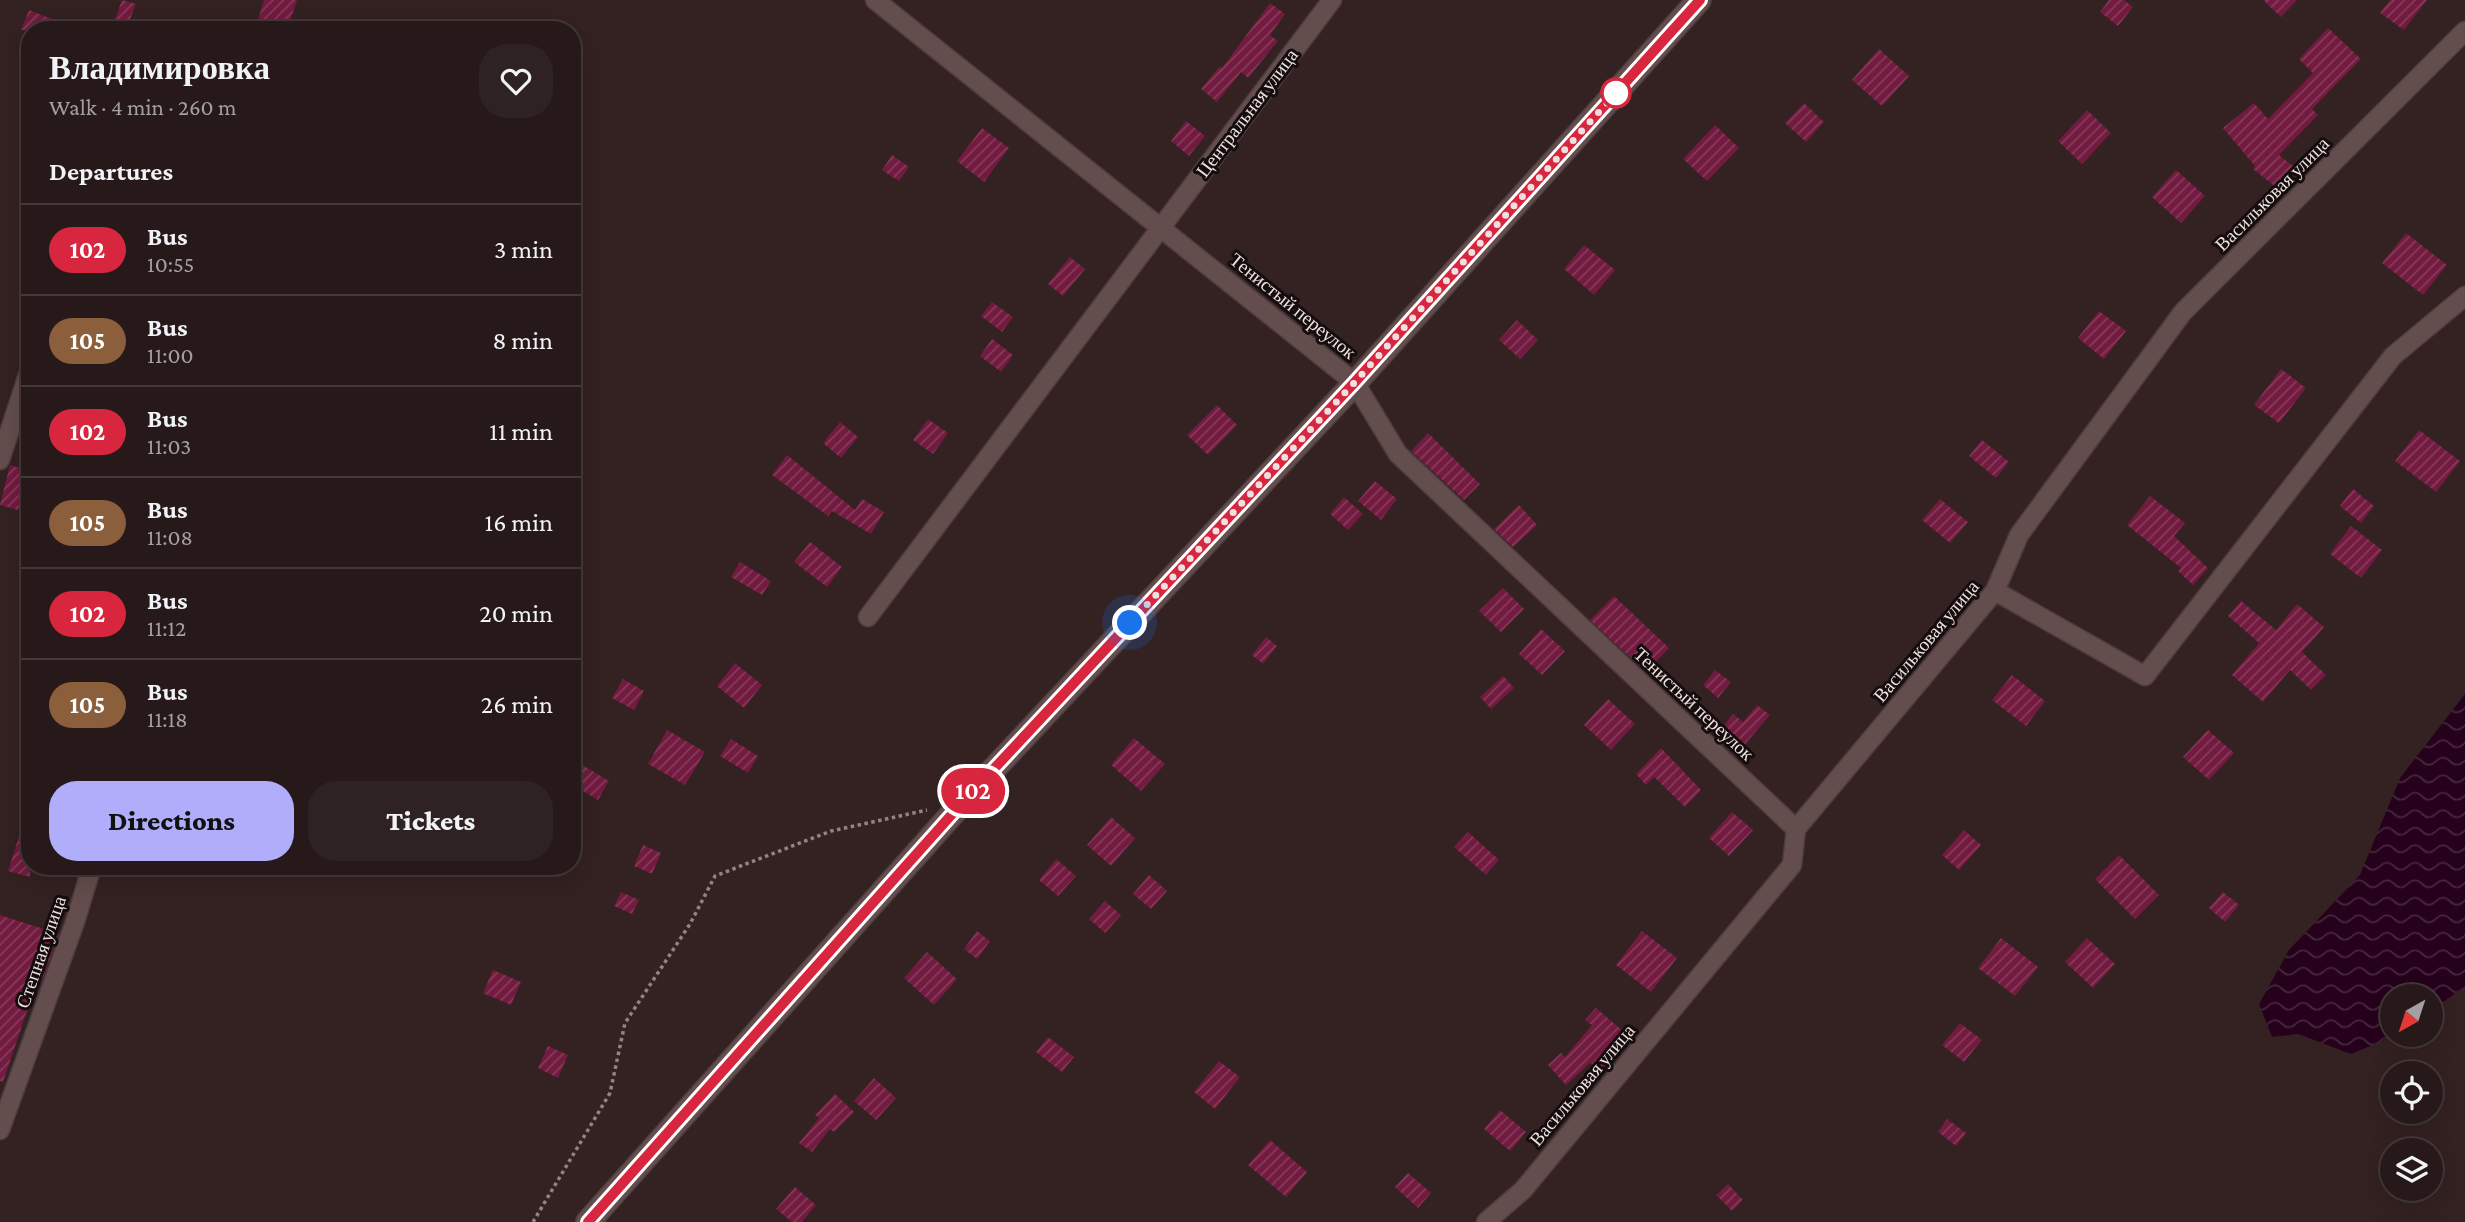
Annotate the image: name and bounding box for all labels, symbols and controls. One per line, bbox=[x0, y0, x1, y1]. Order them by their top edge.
button: heart bbox=[479, 44, 553, 118]
street label: Центральная улица bbox=[1192, 44, 1302, 181]
text: Владимировка bbox=[49, 49, 270, 86]
unlabelled marker bbox=[1601, 78, 1631, 108]
text: Walk · 4 min · 260 m bbox=[49, 94, 236, 120]
street label: Васильковая улица bbox=[2211, 132, 2334, 255]
text: Departures bbox=[49, 157, 173, 186]
text: Bus bbox=[147, 222, 188, 251]
text: 3 min bbox=[494, 235, 553, 264]
text: 102 bbox=[70, 236, 105, 263]
street label: Тенистый переулок bbox=[1226, 249, 1361, 364]
text: 10:55 bbox=[147, 251, 194, 277]
text: Bus bbox=[147, 313, 188, 342]
text: 8 min bbox=[492, 326, 553, 355]
text: 105 bbox=[70, 327, 105, 354]
text: 11:00 bbox=[147, 342, 194, 368]
text: Bus bbox=[147, 404, 188, 433]
text: 11 min bbox=[489, 417, 553, 446]
text: 102 bbox=[70, 418, 105, 445]
text: 11:03 bbox=[147, 433, 191, 459]
text: Bus bbox=[147, 495, 188, 524]
text: 16 min bbox=[485, 508, 553, 537]
text: 105 bbox=[70, 509, 105, 536]
text: 11:08 bbox=[147, 524, 193, 550]
street label: Васильковая улица bbox=[1869, 576, 1983, 706]
text: Bus bbox=[147, 586, 188, 615]
text: 20 min bbox=[479, 599, 553, 628]
text: 102 bbox=[70, 600, 105, 627]
your location bbox=[1112, 605, 1147, 640]
text: 11:12 bbox=[147, 615, 186, 641]
street label: Тенистый переулок bbox=[1630, 643, 1759, 765]
text: Bus bbox=[147, 677, 188, 706]
text: 26 min bbox=[481, 690, 553, 719]
text: 105 bbox=[70, 691, 105, 718]
text: 11:18 bbox=[147, 706, 188, 732]
line badge: 102 bbox=[933, 768, 1013, 814]
text: 102 bbox=[955, 777, 991, 804]
button: Directions bbox=[49, 781, 294, 861]
button: Tickets bbox=[308, 781, 553, 861]
street label: Степная улица bbox=[12, 893, 70, 1011]
north arrow bbox=[2380, 984, 2443, 1046]
map controls bbox=[2380, 984, 2443, 1201]
street label: Васильковая улица bbox=[1525, 1020, 1639, 1150]
button: locate bbox=[2380, 1061, 2443, 1124]
button: layers bbox=[2380, 1138, 2443, 1201]

